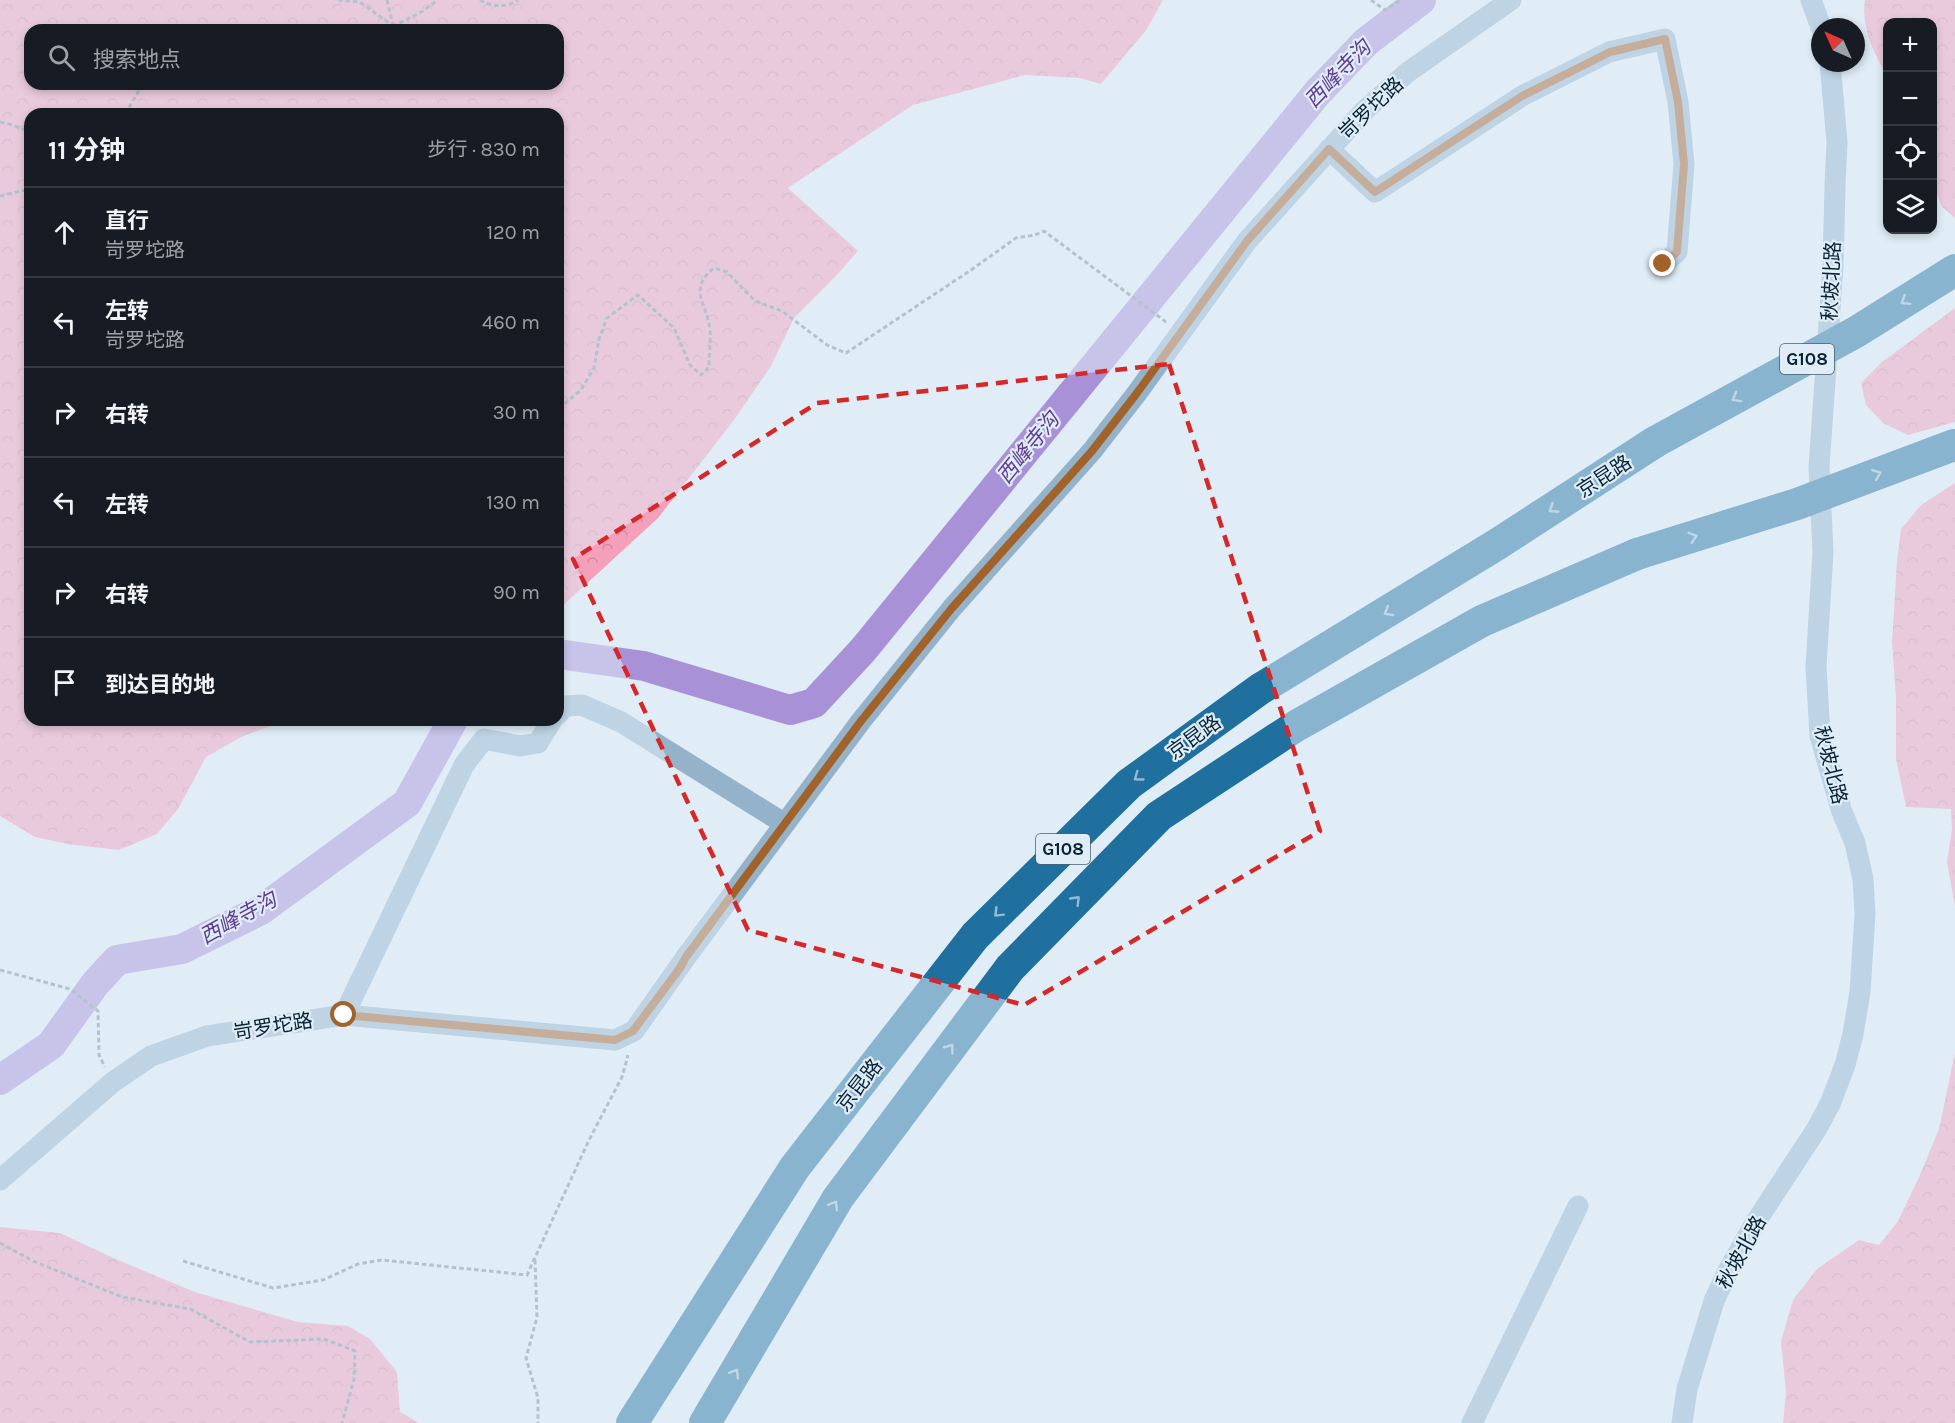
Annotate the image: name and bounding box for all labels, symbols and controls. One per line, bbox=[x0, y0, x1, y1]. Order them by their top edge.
north arrow bbox=[1811, 18, 1865, 72]
map controls bbox=[1883, 18, 1937, 234]
button: + bbox=[1883, 18, 1937, 72]
search box bbox=[24, 24, 564, 90]
water label: 西峰寺沟 bbox=[1300, 34, 1377, 113]
icon: search bbox=[45, 41, 78, 74]
text: 搜索地点 bbox=[93, 47, 181, 73]
street label: 岢罗坨路 bbox=[1335, 72, 1408, 144]
button: − bbox=[1883, 72, 1937, 126]
button: locate bbox=[1883, 126, 1937, 180]
text: 11 分钟 bbox=[48, 135, 125, 166]
text: 步行 · 830 m bbox=[428, 138, 540, 161]
button: layers bbox=[1883, 180, 1937, 234]
text: 直行 bbox=[105, 208, 149, 234]
icon: ahead bbox=[48, 216, 81, 249]
text: 120 m bbox=[486, 221, 540, 244]
text: 岢罗坨路 bbox=[105, 239, 185, 262]
street label: 秋坡北路 bbox=[1818, 240, 1845, 322]
route end bbox=[1649, 250, 1675, 276]
one-way arrow bbox=[1901, 294, 1912, 305]
text: 左转 bbox=[105, 298, 149, 324]
icon: left bbox=[48, 306, 81, 339]
text: 460 m bbox=[482, 311, 540, 334]
text: 岢罗坨路 bbox=[105, 329, 185, 352]
road number: G108 bbox=[1780, 344, 1834, 374]
one-way arrow bbox=[1732, 391, 1742, 402]
icon: right bbox=[48, 396, 81, 429]
text: 30 m bbox=[493, 401, 540, 424]
text: 右转 bbox=[105, 402, 149, 428]
water label: 西峰寺沟 bbox=[992, 406, 1065, 488]
street label: 京昆路 bbox=[1573, 450, 1636, 502]
one-way arrow bbox=[1871, 469, 1882, 481]
icon: left bbox=[48, 486, 81, 519]
text: 130 m bbox=[486, 491, 540, 514]
text: 左转 bbox=[105, 492, 149, 518]
one-way arrow bbox=[1549, 501, 1559, 513]
one-way arrow bbox=[1687, 532, 1698, 544]
icon: right bbox=[48, 576, 81, 609]
text: 90 m bbox=[493, 581, 540, 604]
text: 右转 bbox=[105, 582, 149, 608]
one-way arrow bbox=[1383, 604, 1394, 615]
icon: arrive bbox=[48, 666, 81, 699]
text: 到达目的地 bbox=[105, 672, 215, 698]
street label: 京昆路 bbox=[1163, 710, 1225, 764]
street label: 秋坡北路 bbox=[1810, 724, 1851, 807]
one-way arrow bbox=[1133, 770, 1144, 781]
road number: G108 bbox=[1036, 834, 1090, 864]
water label: 西峰寺沟 bbox=[195, 886, 282, 949]
one-way arrow bbox=[1069, 897, 1080, 908]
one-way arrow bbox=[994, 906, 1005, 917]
route start bbox=[330, 1001, 356, 1027]
street label: 岢罗坨路 bbox=[232, 1009, 314, 1044]
one-way arrow bbox=[943, 1044, 954, 1055]
street label: 京昆路 bbox=[832, 1055, 887, 1116]
one-way arrow bbox=[827, 1201, 839, 1211]
street label: 秋坡北路 bbox=[1712, 1212, 1771, 1293]
one-way arrow bbox=[727, 1369, 739, 1379]

